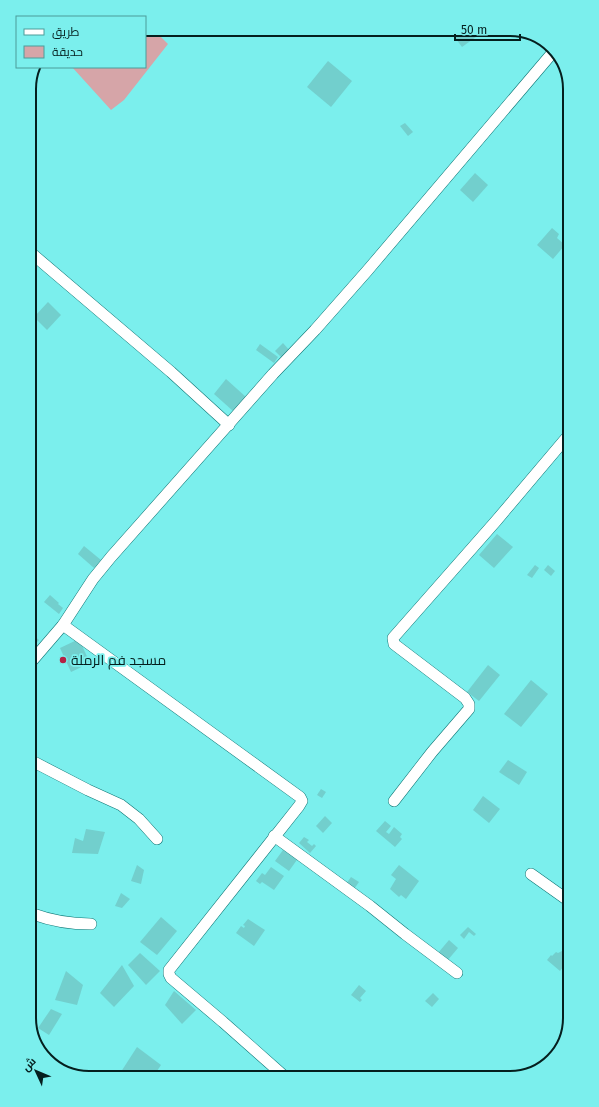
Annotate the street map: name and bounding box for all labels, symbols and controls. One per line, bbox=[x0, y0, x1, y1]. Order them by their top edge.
legend bbox=[16, 16, 146, 68]
scale bar bbox=[455, 16, 520, 42]
text: 50 m bbox=[461, 23, 487, 37]
text: طريق bbox=[52, 25, 80, 39]
text: حديقة bbox=[52, 45, 83, 59]
place label: مسجد فم الرملة bbox=[71, 652, 166, 670]
marker: مسجد فم الرملة bbox=[58, 655, 68, 665]
north arrow bbox=[16, 1051, 56, 1091]
text: ش bbox=[20, 1055, 39, 1074]

